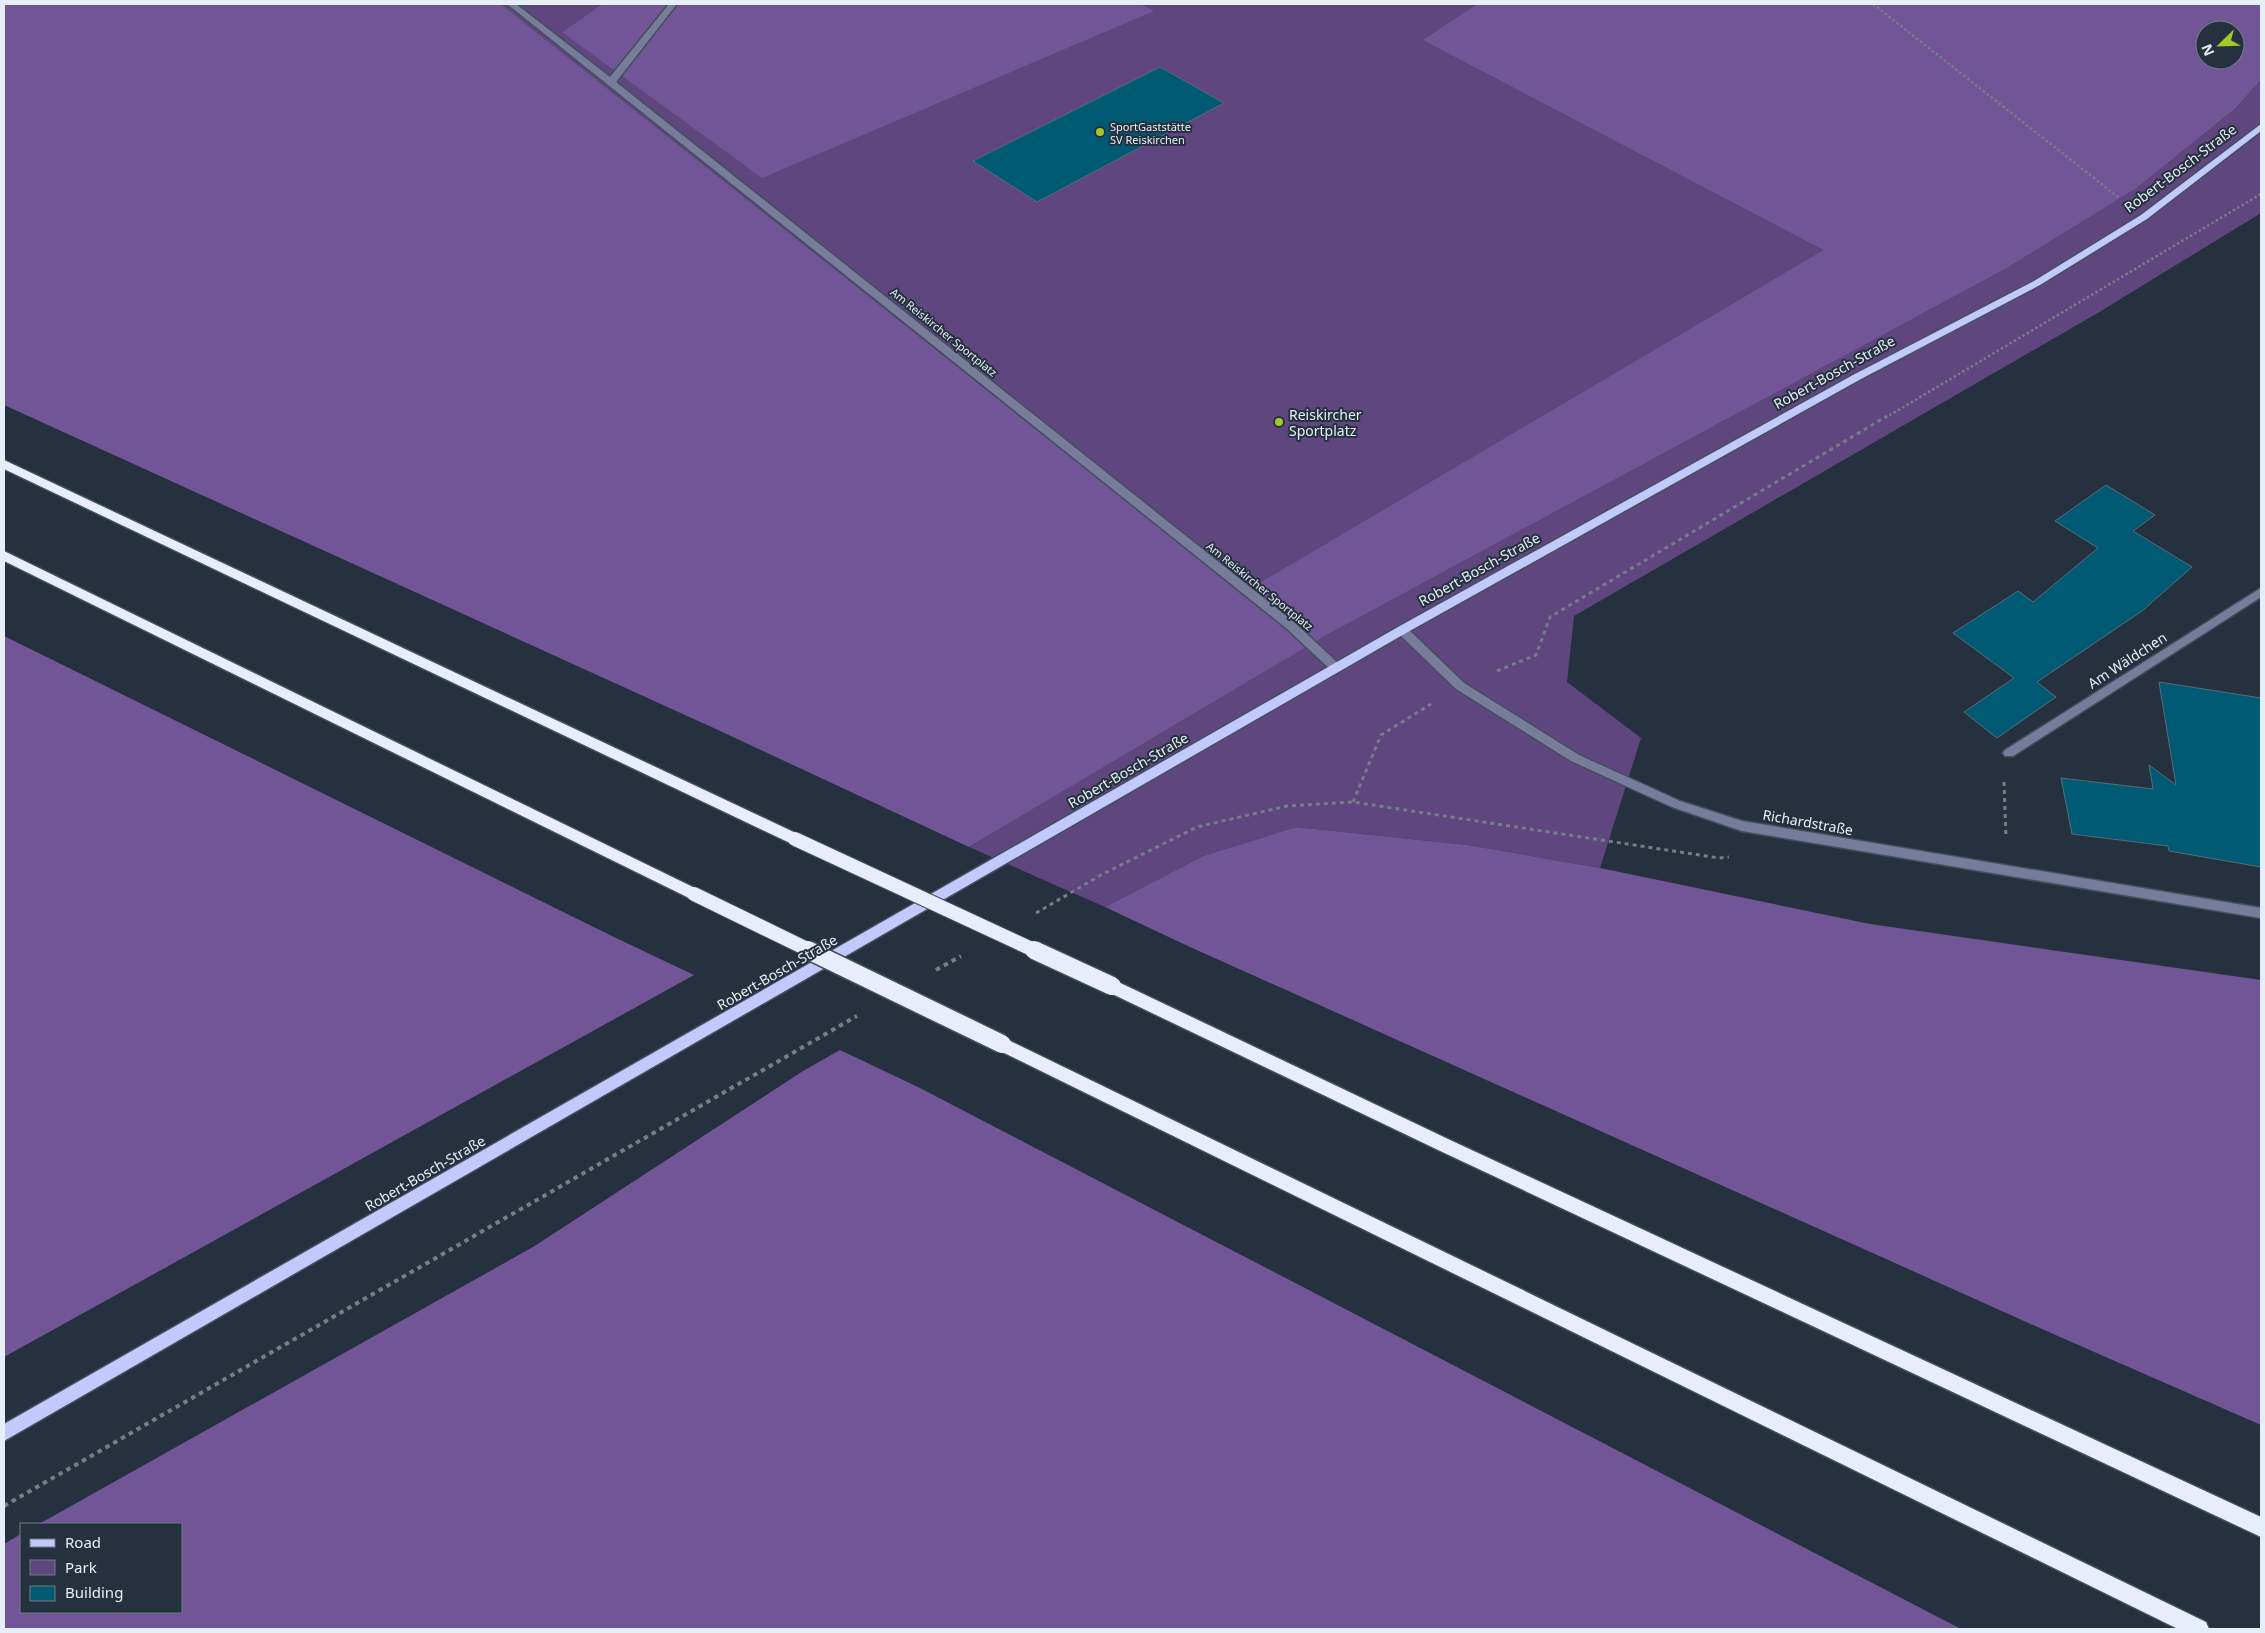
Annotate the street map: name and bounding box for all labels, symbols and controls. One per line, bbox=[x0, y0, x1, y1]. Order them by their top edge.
north arrow bbox=[2195, 20, 2245, 70]
text: N bbox=[2197, 41, 2219, 59]
place label: SportGaststätte SV Reiskirchen bbox=[1110, 119, 1191, 147]
street label: Robert-Bosch-Straße bbox=[2120, 119, 2240, 217]
marker: SportGaststätte SV Reiskirchen bbox=[1094, 126, 1106, 138]
street label: Am Reiskircher Sportplatz bbox=[888, 284, 1000, 380]
street label: Robert-Bosch-Straße bbox=[1770, 331, 1898, 413]
place label: Reiskircher Sportplatz bbox=[1289, 405, 1362, 440]
marker: Reiskircher Sportplatz bbox=[1273, 416, 1285, 428]
street label: Robert-Bosch-Straße bbox=[1415, 528, 1543, 610]
street label: Am Reiskircher Sportplatz bbox=[1204, 538, 1316, 634]
street label: Am Wäldchen bbox=[2084, 627, 2170, 693]
street label: Robert-Bosch-Straße bbox=[1064, 728, 1192, 812]
street label: Richardstraße bbox=[1761, 805, 1855, 839]
street label: Robert-Bosch-Straße bbox=[713, 930, 841, 1014]
street label: Robert-Bosch-Straße bbox=[361, 1131, 489, 1215]
legend bbox=[20, 1523, 182, 1613]
text: Road bbox=[65, 1532, 101, 1552]
text: Park bbox=[65, 1557, 97, 1577]
text: Building bbox=[65, 1582, 123, 1602]

